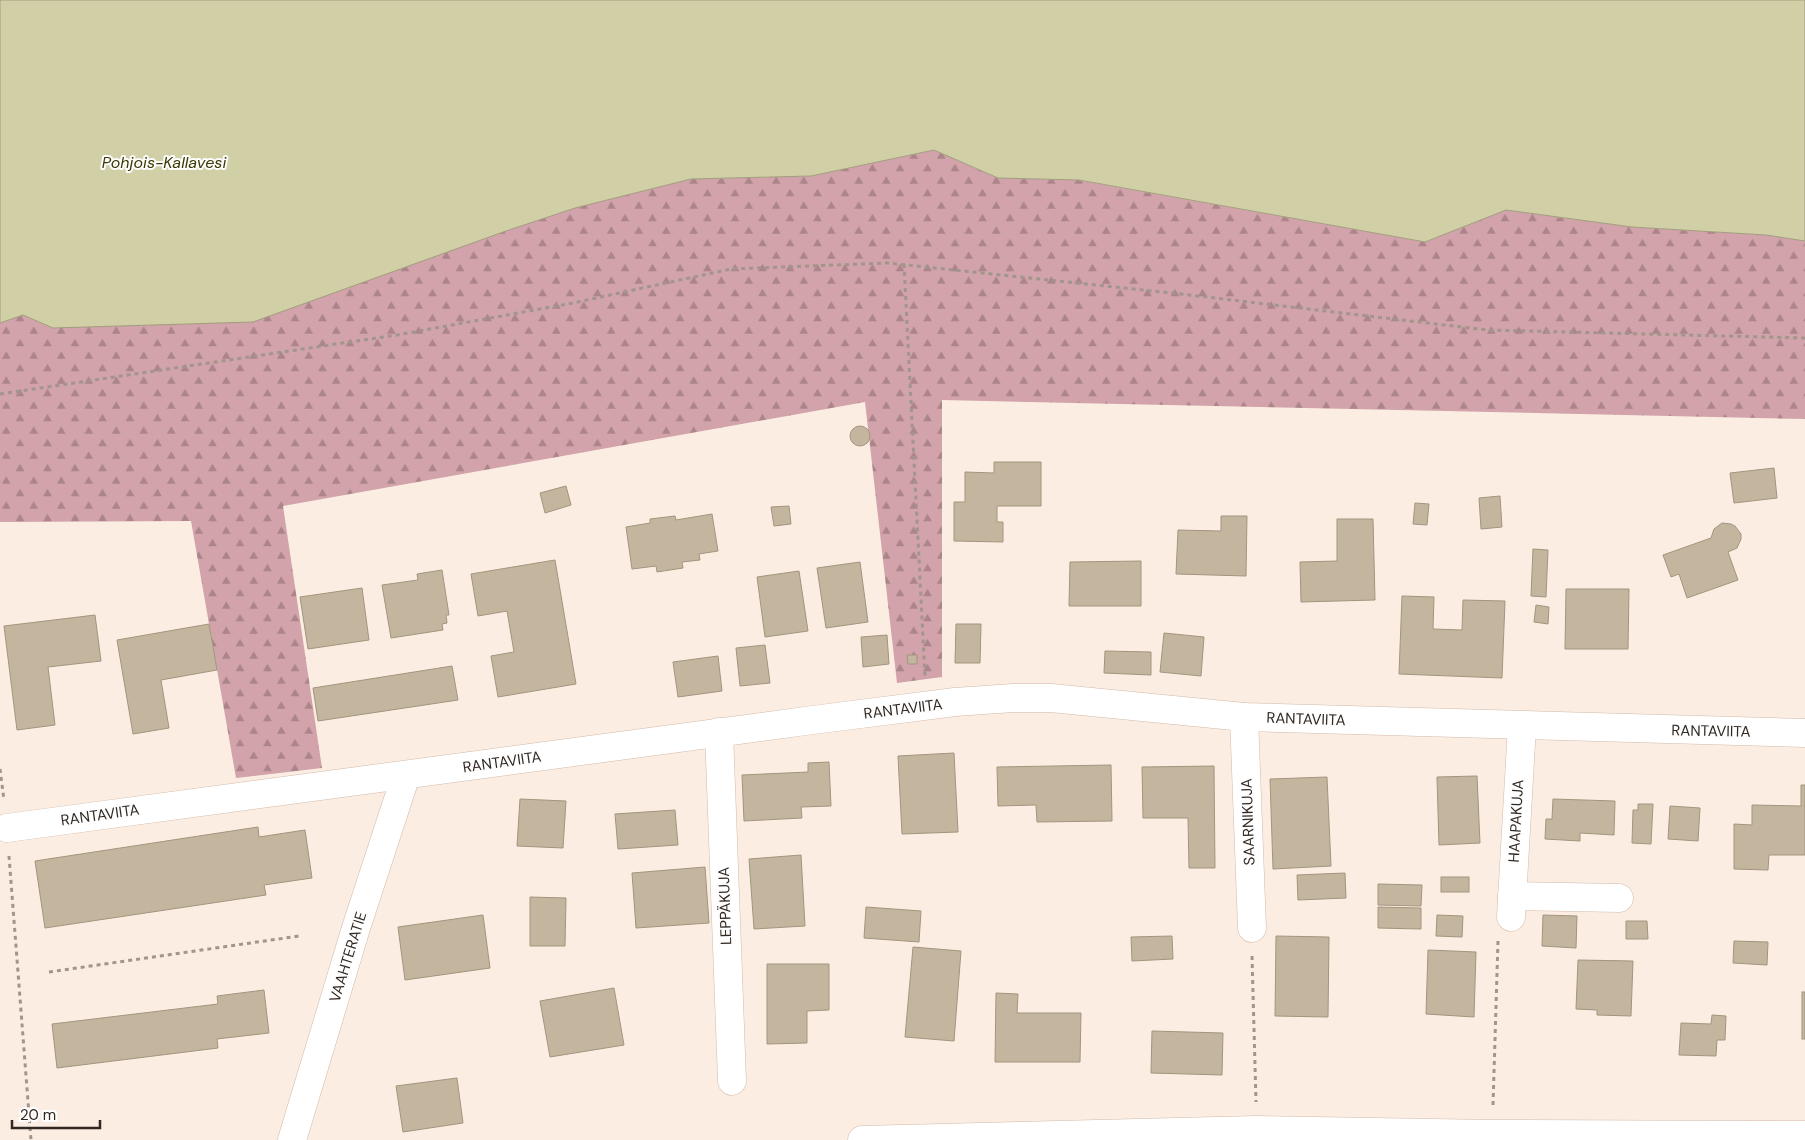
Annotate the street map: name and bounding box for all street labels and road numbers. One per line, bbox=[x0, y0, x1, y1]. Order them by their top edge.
street label: RANTAVIITA bbox=[862, 694, 944, 724]
street label: RANTAVIITA bbox=[1266, 708, 1346, 730]
street label: RANTAVIITA bbox=[1671, 720, 1751, 742]
street label: RANTAVIITA bbox=[461, 747, 543, 777]
street label: SAARNIKUJA bbox=[1236, 778, 1260, 866]
street label: HAAPAKUJA bbox=[1504, 779, 1528, 863]
street label: RANTAVIITA bbox=[59, 800, 141, 830]
street label: LEPPÄKUJA bbox=[714, 867, 736, 945]
street label: VAAHTERATIE bbox=[325, 909, 371, 1005]

